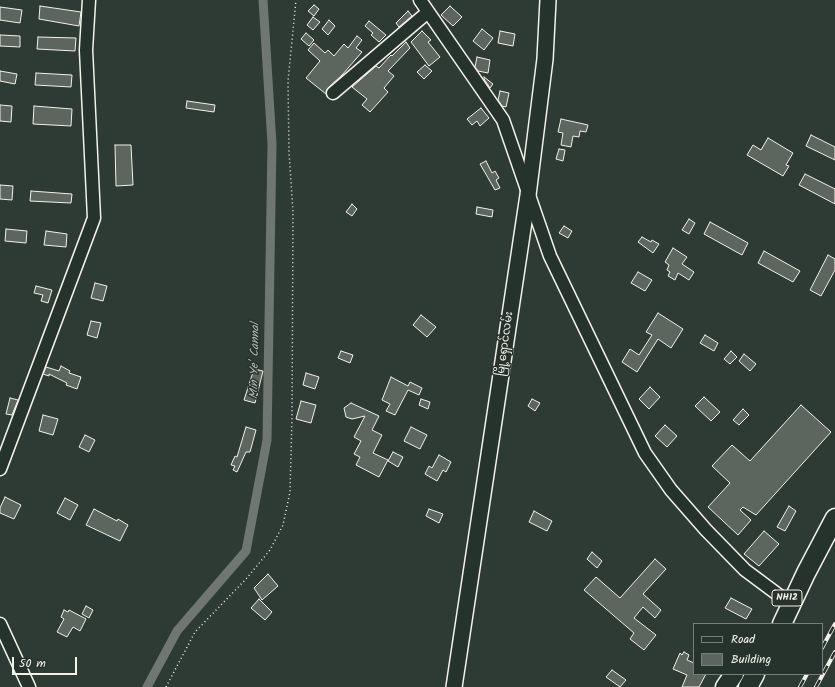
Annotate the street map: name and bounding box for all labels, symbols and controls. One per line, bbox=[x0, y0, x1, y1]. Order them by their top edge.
street label: မြို့ရှောင်လမ်း bbox=[495, 311, 517, 377]
water label: Min Ye' Cannal bbox=[248, 323, 264, 399]
road number: NH12 bbox=[772, 590, 802, 606]
legend bbox=[693, 623, 823, 675]
text: Road bbox=[731, 630, 755, 649]
scale bar bbox=[14, 649, 79, 675]
text: Building bbox=[731, 650, 771, 669]
text: 50 m bbox=[19, 654, 46, 673]

